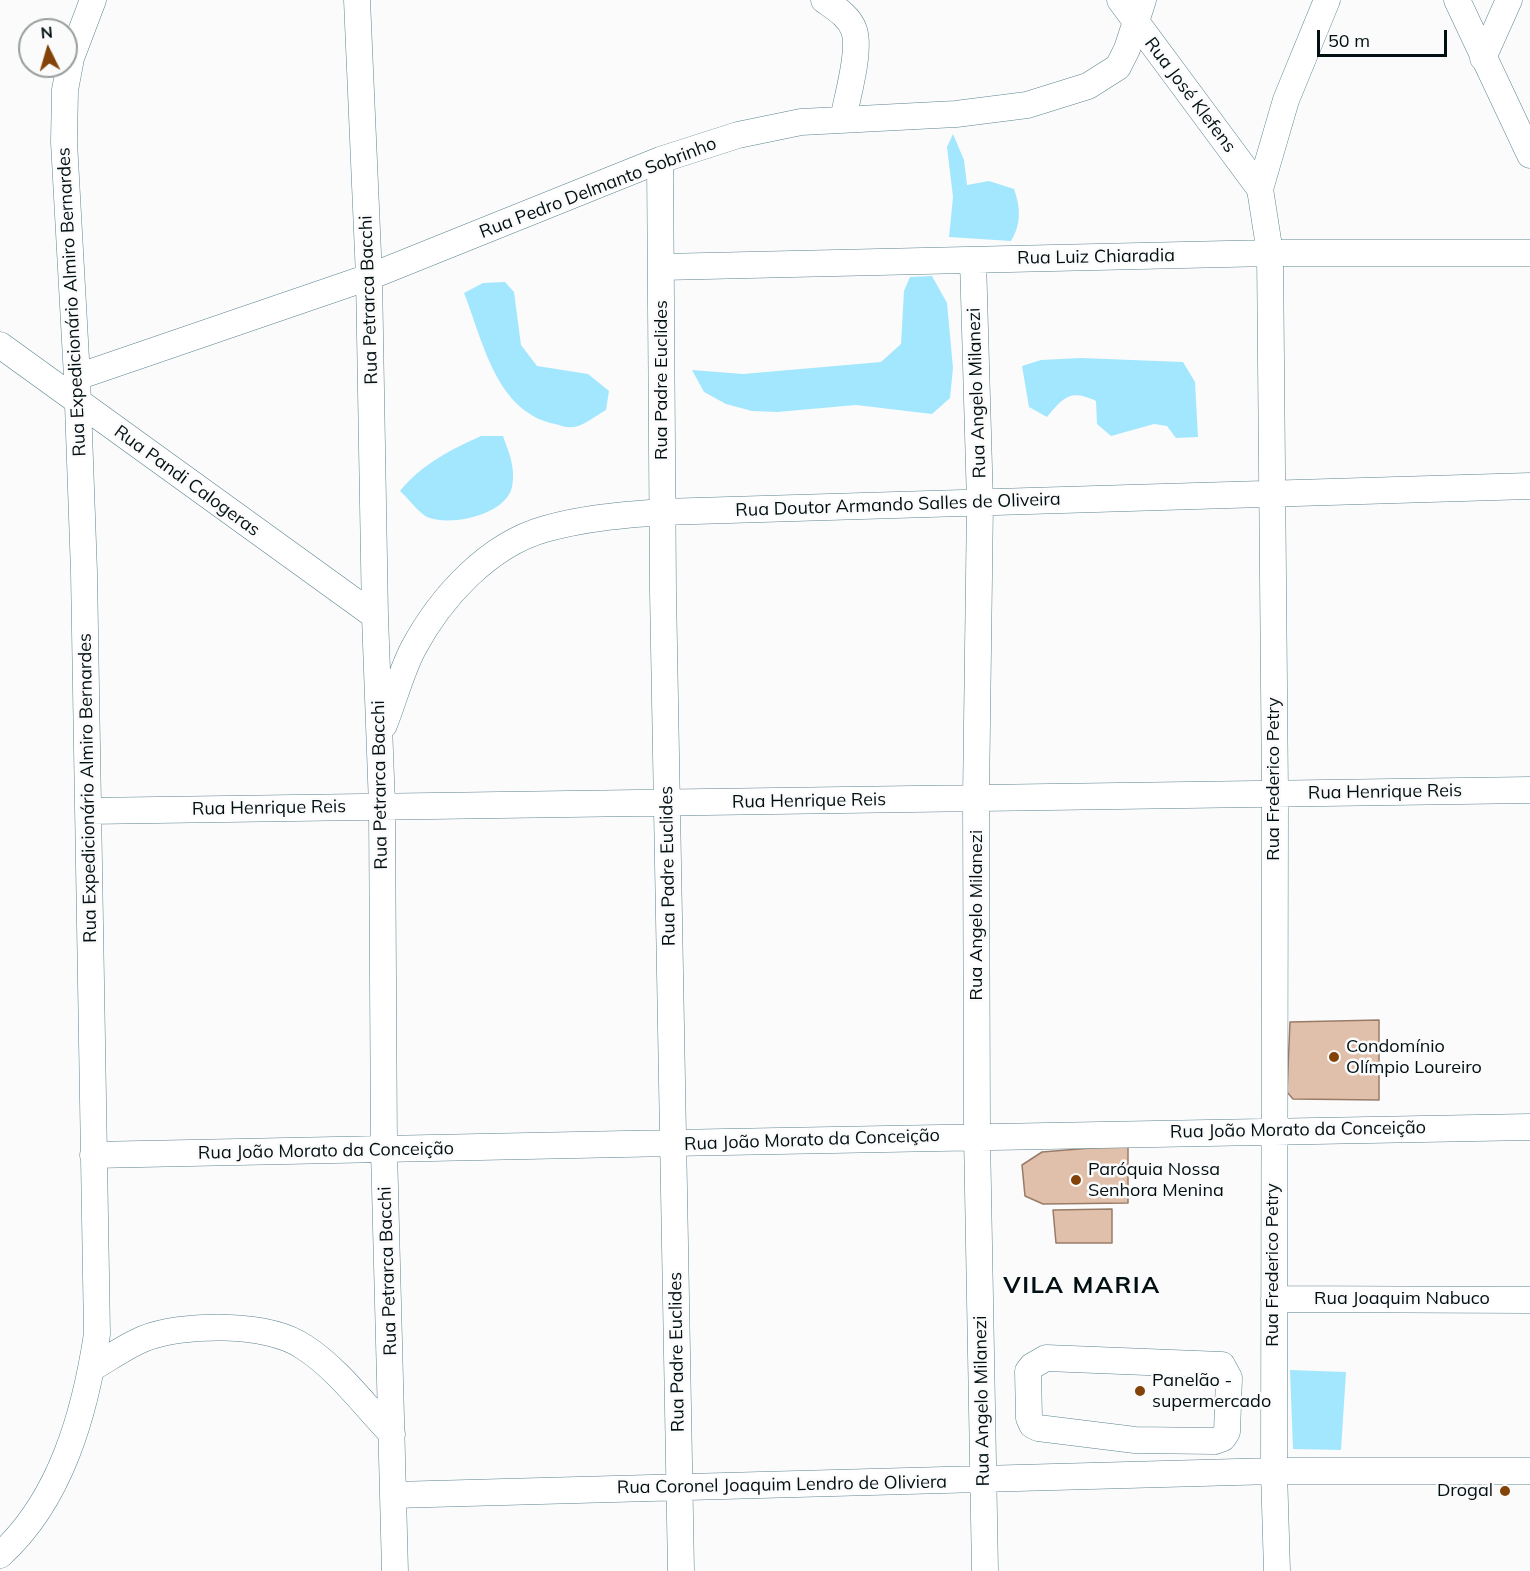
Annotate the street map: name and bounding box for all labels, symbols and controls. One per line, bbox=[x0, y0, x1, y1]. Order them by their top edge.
north arrow bbox=[18, 18, 78, 78]
scale bar bbox=[1320, 18, 1450, 56]
text: N bbox=[40, 22, 54, 43]
text: 50 m bbox=[1328, 29, 1370, 52]
street label: Rua José Klefens bbox=[1140, 33, 1240, 157]
street label: Rua Pedro Delmanto Sobrinho bbox=[477, 133, 719, 243]
street label: Rua Expedicionário Almiro Bernardes bbox=[53, 147, 91, 457]
street label: Rua Petrarca Bacchi bbox=[355, 215, 383, 385]
street label: Rua Luiz Chiaradia bbox=[1017, 245, 1175, 269]
street label: Rua Padre Euclides bbox=[651, 300, 673, 460]
street label: Rua Angelo Milanezi bbox=[963, 307, 991, 479]
street label: Rua Pandi Calogeras bbox=[110, 421, 264, 541]
street label: Rua Doutor Armando Salles de Oliveira bbox=[735, 489, 1061, 521]
street label: Rua Expedicionário Almiro Bernardes bbox=[74, 633, 102, 943]
street label: Rua Frederico Petry bbox=[1263, 697, 1285, 861]
street label: Rua Petrarca Bacchi bbox=[368, 700, 392, 870]
street label: Rua Henrique Reis bbox=[1308, 780, 1462, 804]
street label: Rua Padre Euclides bbox=[656, 786, 680, 946]
street label: Rua Henrique Reis bbox=[732, 789, 886, 813]
street label: Rua Henrique Reis bbox=[192, 796, 346, 820]
street label: Rua Angelo Milanezi bbox=[966, 830, 988, 1000]
place label: Condomínio Olímpio Loureiro bbox=[1346, 1036, 1482, 1078]
marker: Condomínio Olímpio Loureiro bbox=[1327, 1050, 1341, 1064]
street label: Rua João Morato da Conceição bbox=[1170, 1117, 1426, 1143]
street label: Rua João Morato da Conceição bbox=[684, 1125, 940, 1155]
street label: Rua João Morato da Conceição bbox=[198, 1138, 454, 1164]
place label: Paróquia Nossa Senhora Menina bbox=[1088, 1159, 1224, 1202]
marker: Paróquia Nossa Senhora Menina bbox=[1069, 1173, 1083, 1187]
street label: Rua Frederico Petry bbox=[1262, 1183, 1284, 1347]
street label: Rua Petrarca Bacchi bbox=[374, 1186, 402, 1356]
street label: Rua Padre Euclides bbox=[665, 1272, 689, 1432]
district label: VILA MARIA bbox=[1003, 1272, 1161, 1300]
street label: Rua Joaquim Nabuco bbox=[1314, 1288, 1490, 1310]
street label: Rua Angelo Milanezi bbox=[970, 1315, 994, 1487]
place label: Panelão - supermercado bbox=[1152, 1370, 1271, 1412]
marker: Panelão - supermercado bbox=[1133, 1384, 1147, 1398]
street label: Rua Coronel Joaquim Lendro de Oliviera bbox=[617, 1471, 947, 1499]
place label: Drogal bbox=[1437, 1480, 1493, 1502]
marker: Drogal bbox=[1498, 1484, 1512, 1498]

